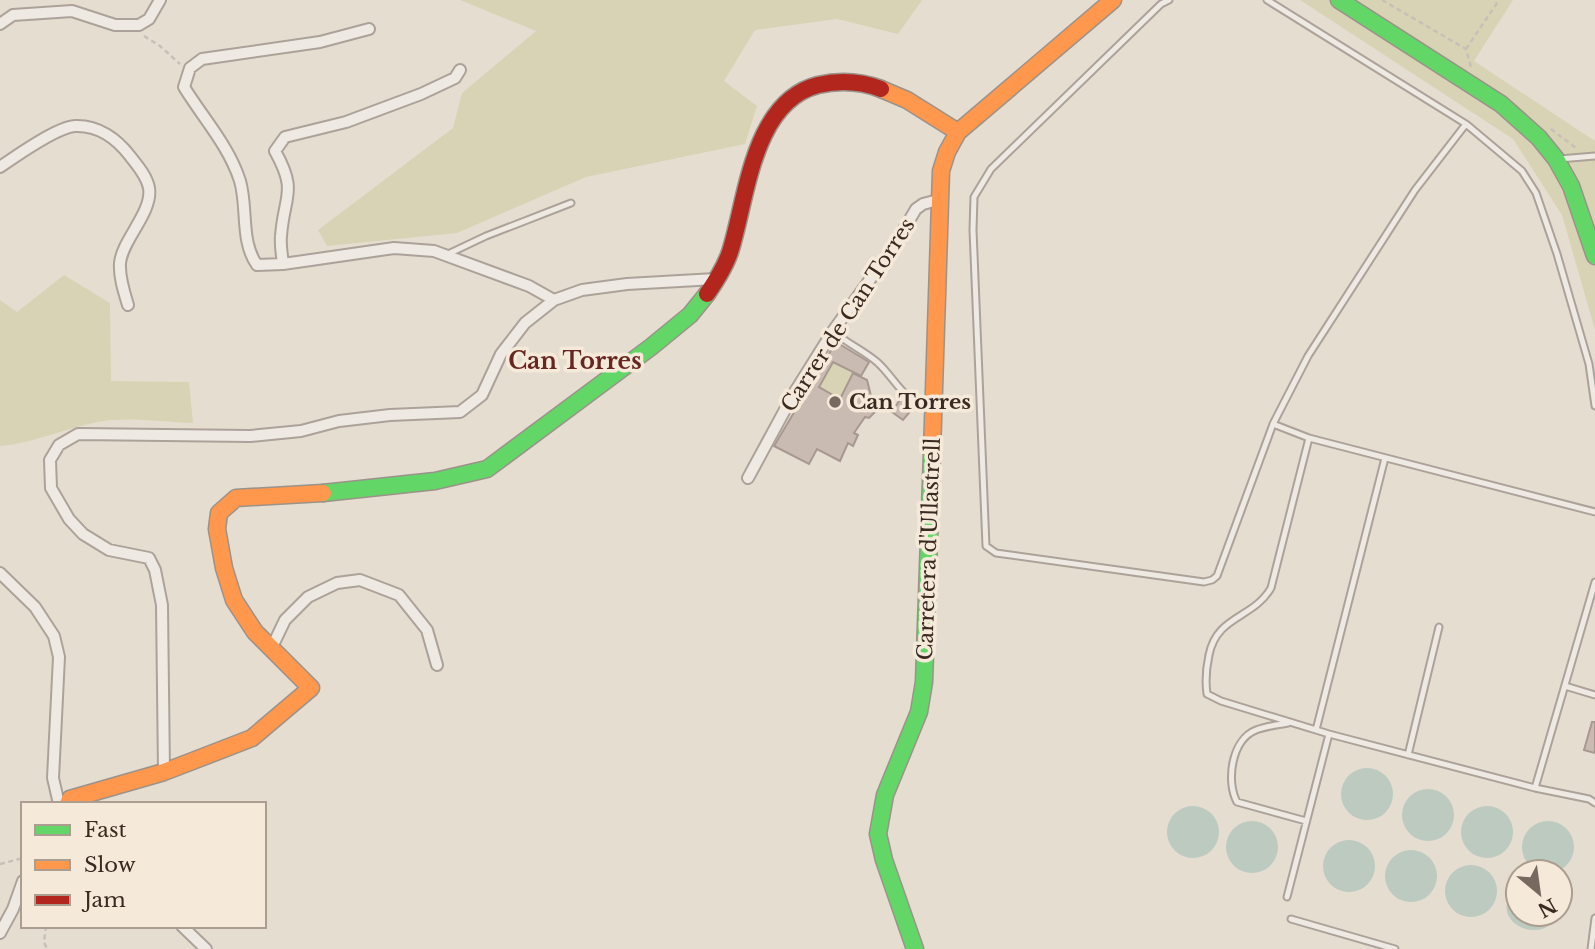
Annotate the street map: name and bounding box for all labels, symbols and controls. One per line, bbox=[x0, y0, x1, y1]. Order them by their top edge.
street label: Carrer de Can Torres bbox=[776, 213, 920, 417]
district label: Can Torres bbox=[508, 347, 642, 375]
place label: Can Torres bbox=[849, 389, 972, 415]
marker: Can Torres bbox=[827, 394, 843, 410]
street label: Carretera d'Ullastrell bbox=[912, 437, 946, 661]
legend bbox=[21, 802, 266, 928]
text: Fast bbox=[84, 817, 126, 843]
text: Slow bbox=[84, 852, 136, 878]
north arrow bbox=[1504, 858, 1574, 928]
text: Jam bbox=[81, 887, 126, 913]
text: N bbox=[1533, 893, 1560, 922]

